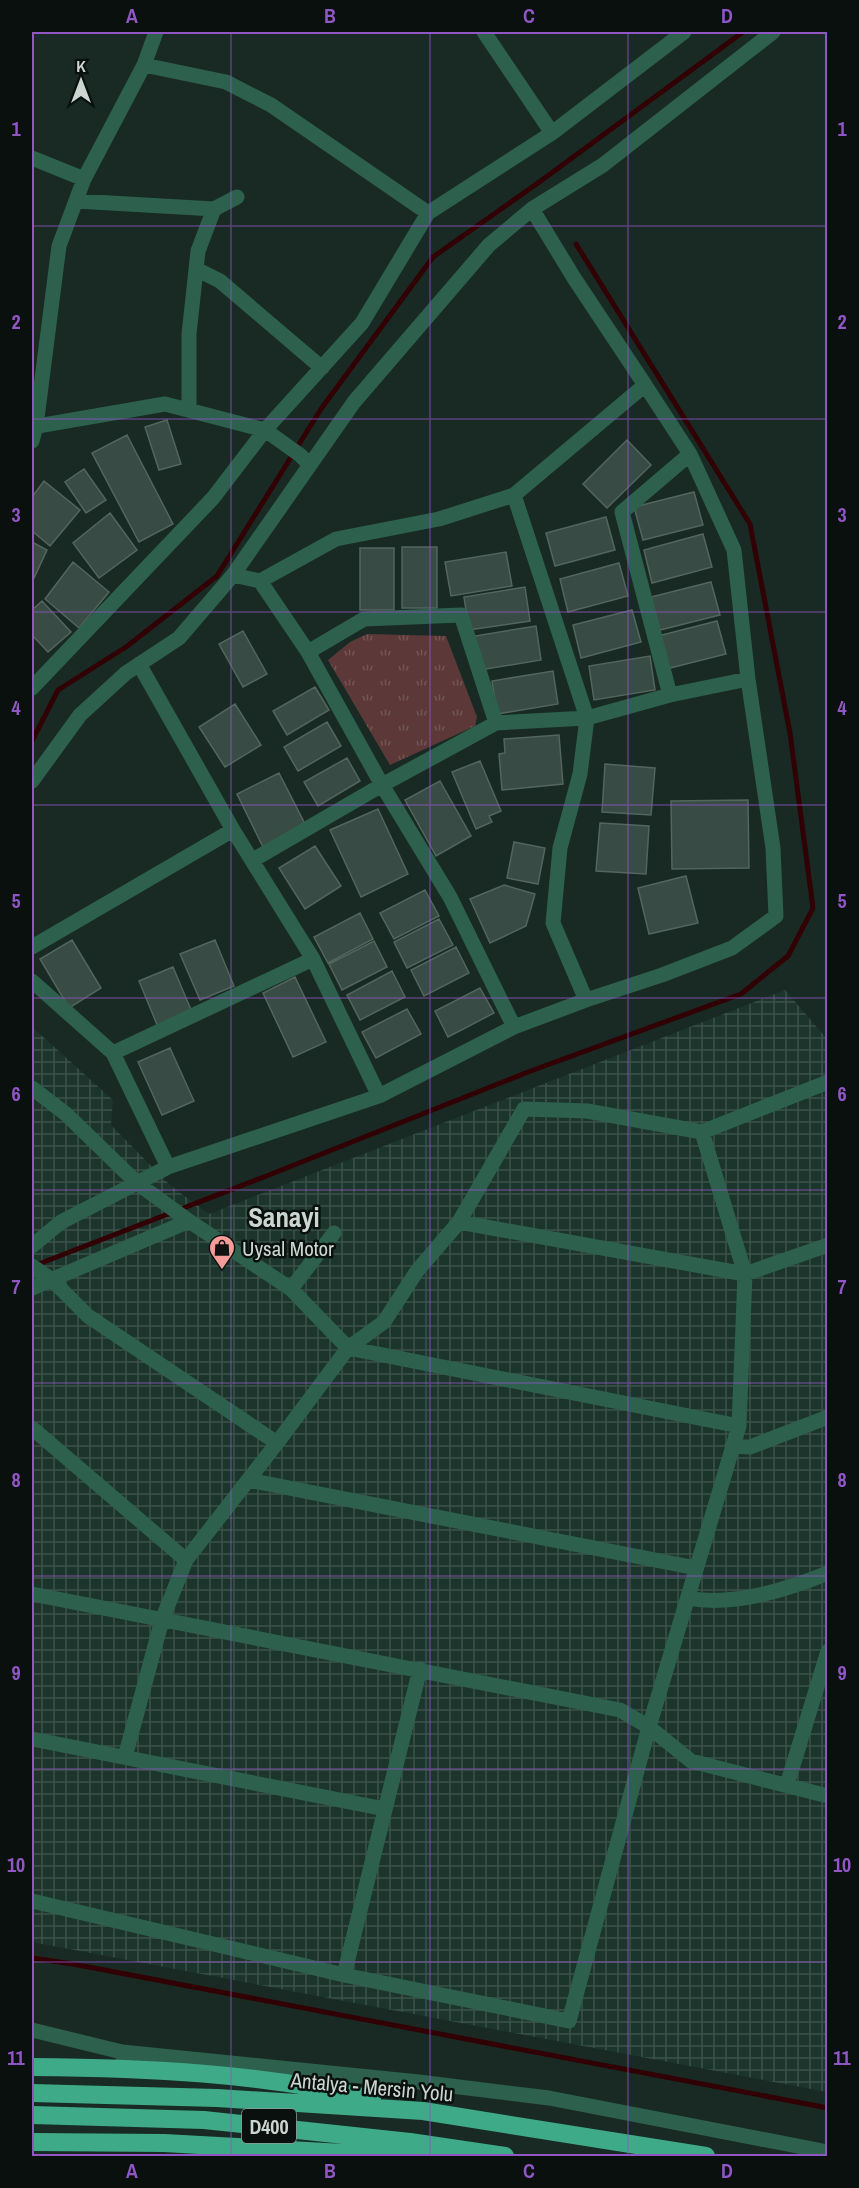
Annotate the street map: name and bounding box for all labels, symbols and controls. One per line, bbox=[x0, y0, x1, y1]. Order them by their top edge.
text: A bbox=[126, 2, 138, 29]
text: B bbox=[324, 2, 336, 29]
text: C bbox=[523, 2, 535, 29]
text: D bbox=[721, 2, 733, 29]
north arrow bbox=[51, 51, 111, 111]
text: K bbox=[76, 55, 86, 77]
text: 1 bbox=[11, 115, 21, 142]
text: 1 bbox=[837, 115, 847, 142]
text: 2 bbox=[11, 308, 21, 335]
text: 2 bbox=[837, 308, 847, 335]
text: 3 bbox=[11, 501, 21, 528]
text: 3 bbox=[837, 501, 847, 528]
text: 4 bbox=[11, 694, 21, 721]
text: 4 bbox=[837, 694, 847, 721]
text: 5 bbox=[11, 887, 21, 914]
text: 5 bbox=[837, 887, 847, 914]
text: 6 bbox=[11, 1080, 21, 1107]
text: 6 bbox=[837, 1080, 847, 1107]
district label: Sanayi bbox=[248, 1199, 320, 1235]
shop icon: Uysal Motor bbox=[207, 1233, 237, 1271]
place label: Uysal Motor bbox=[242, 1234, 334, 1263]
text: 7 bbox=[11, 1273, 21, 1300]
text: 7 bbox=[837, 1273, 847, 1300]
text: 8 bbox=[11, 1466, 21, 1493]
text: 8 bbox=[837, 1466, 847, 1493]
text: 9 bbox=[11, 1659, 21, 1686]
text: 9 bbox=[837, 1659, 847, 1686]
text: 10 bbox=[7, 1851, 25, 1878]
text: 10 bbox=[833, 1851, 851, 1878]
text: 11 bbox=[7, 2044, 26, 2071]
text: 11 bbox=[833, 2044, 852, 2071]
street label: Antalya - Mersin Yolu bbox=[289, 2065, 454, 2109]
road number: D400 bbox=[242, 2109, 296, 2143]
text: A bbox=[126, 2157, 138, 2184]
text: B bbox=[324, 2157, 336, 2184]
text: C bbox=[523, 2157, 535, 2184]
text: D bbox=[721, 2157, 733, 2184]

